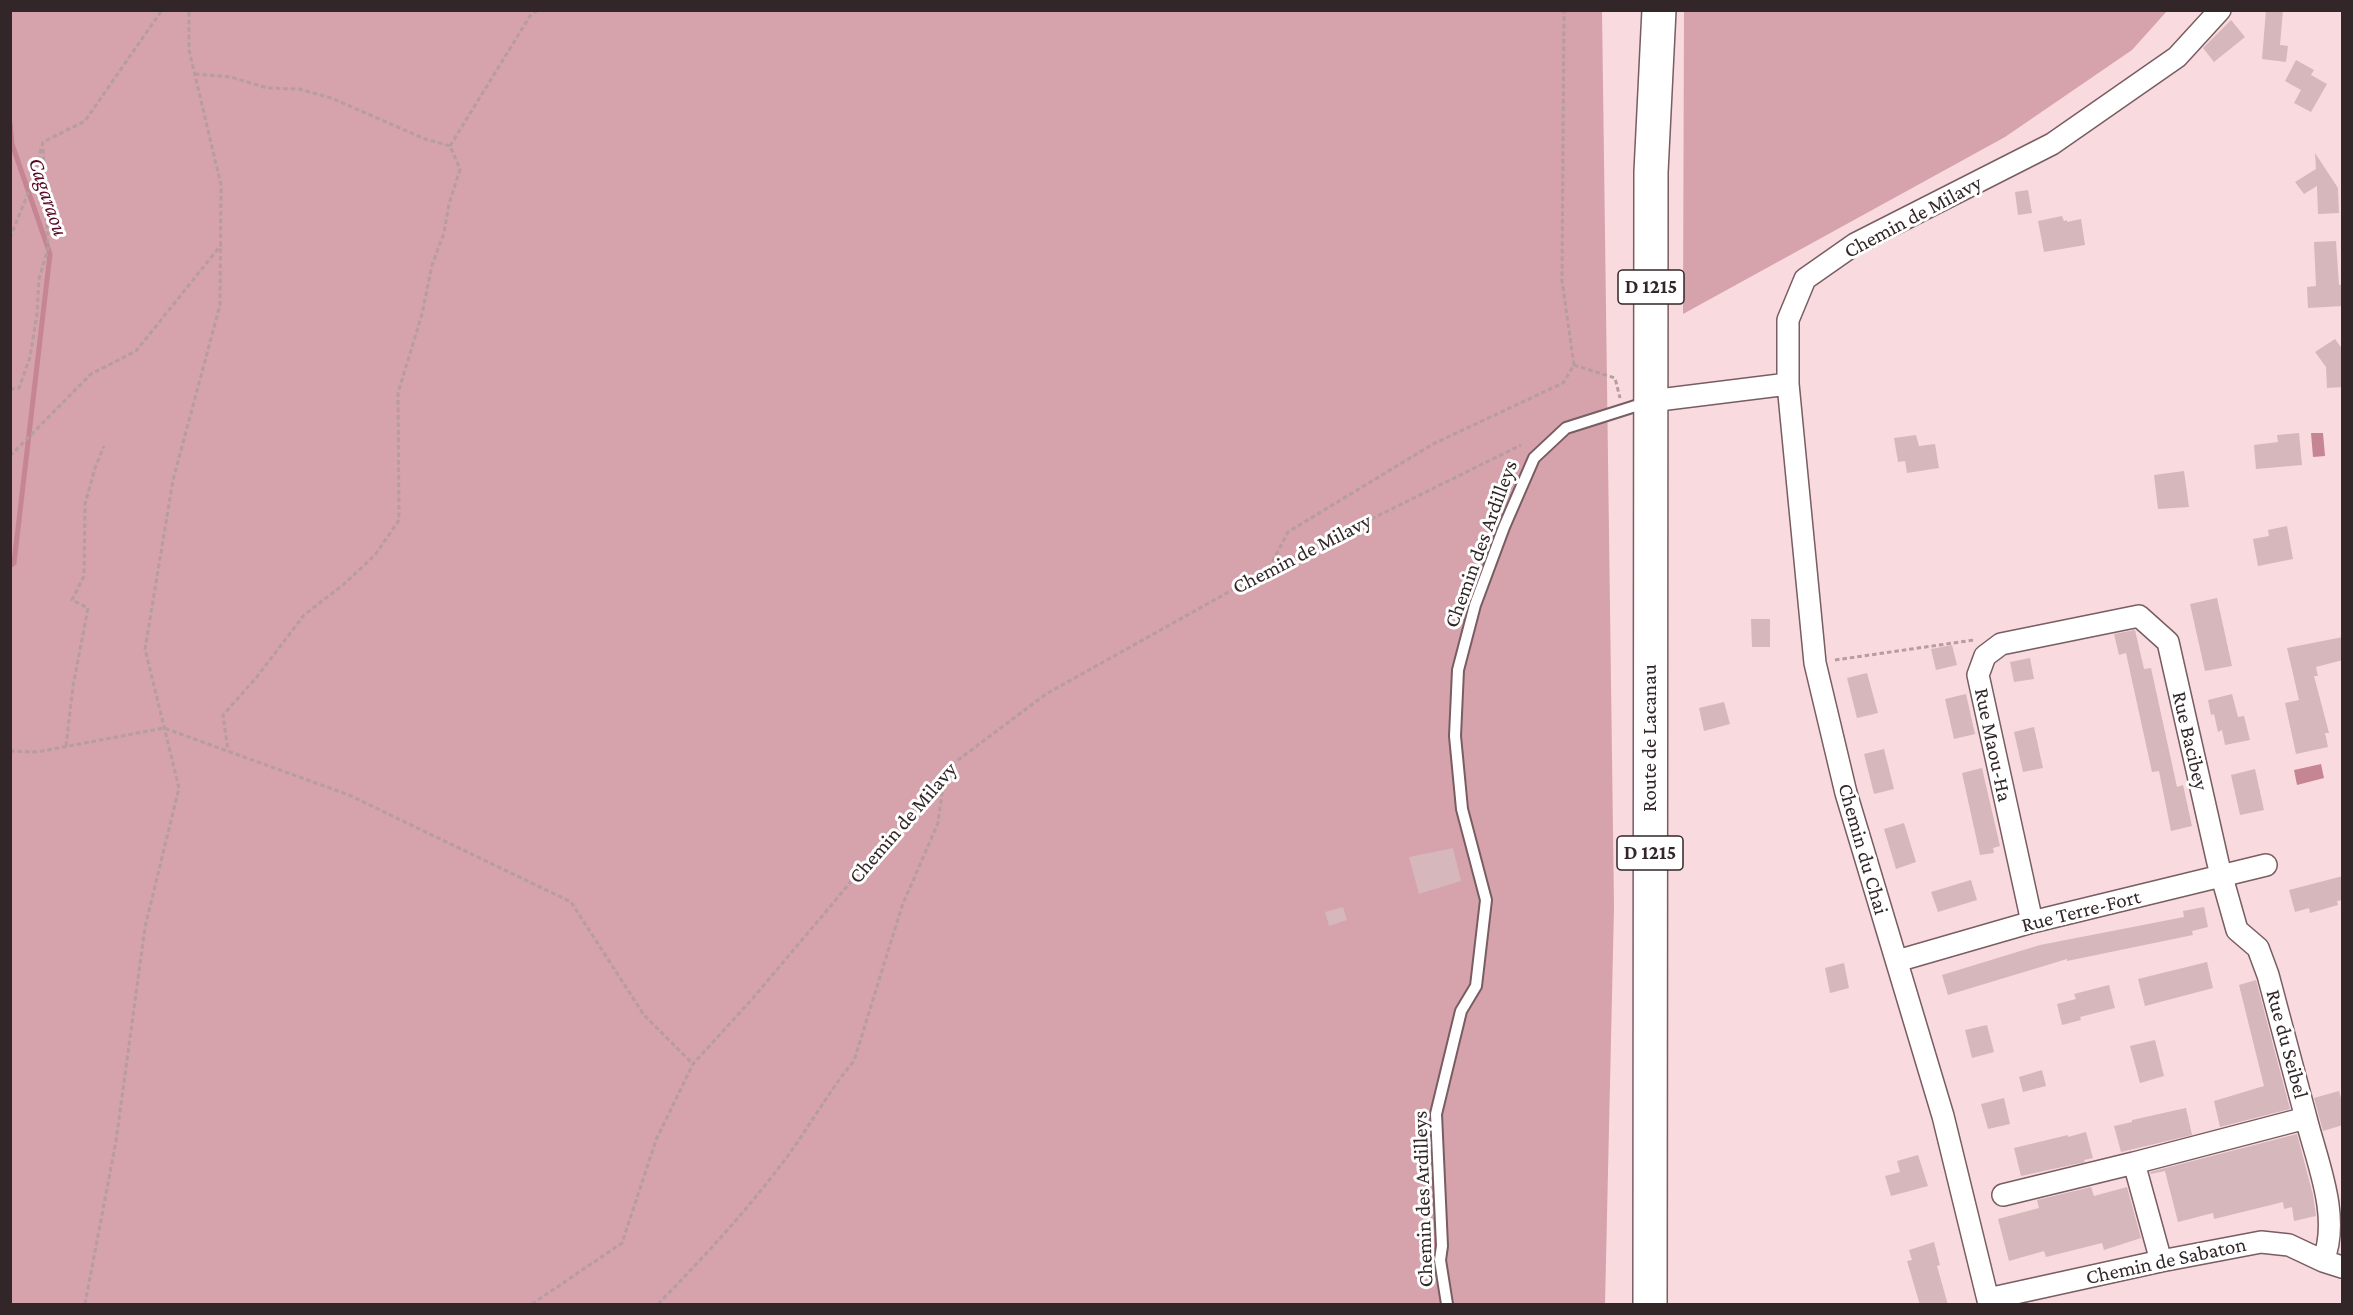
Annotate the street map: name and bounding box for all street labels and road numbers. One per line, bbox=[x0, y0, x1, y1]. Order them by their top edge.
street label: Chemin de Milavy bbox=[1840, 170, 1986, 264]
road number: D 1215 bbox=[1618, 270, 1684, 304]
street label: Chemin des Ardilleys bbox=[1439, 457, 1523, 631]
street label: Chemin de Milavy bbox=[1228, 508, 1376, 600]
street label: Route de Lacanau bbox=[1637, 664, 1663, 812]
street label: Rue Maou-Ha bbox=[1969, 686, 2017, 804]
street label: Rue Bacibey bbox=[2166, 689, 2214, 793]
street label: Chemin de Milavy bbox=[844, 757, 962, 889]
street label: Chemin du Chai bbox=[1832, 780, 1894, 918]
road number: D 1215 bbox=[1617, 836, 1683, 870]
street label: Rue Terre-Fort bbox=[2019, 884, 2143, 938]
street label: Rue du Seibel bbox=[2260, 987, 2314, 1101]
street label: Chemin des Ardilleys bbox=[1407, 1110, 1439, 1288]
street label: Chemin de Sabaton bbox=[2084, 1232, 2248, 1290]

